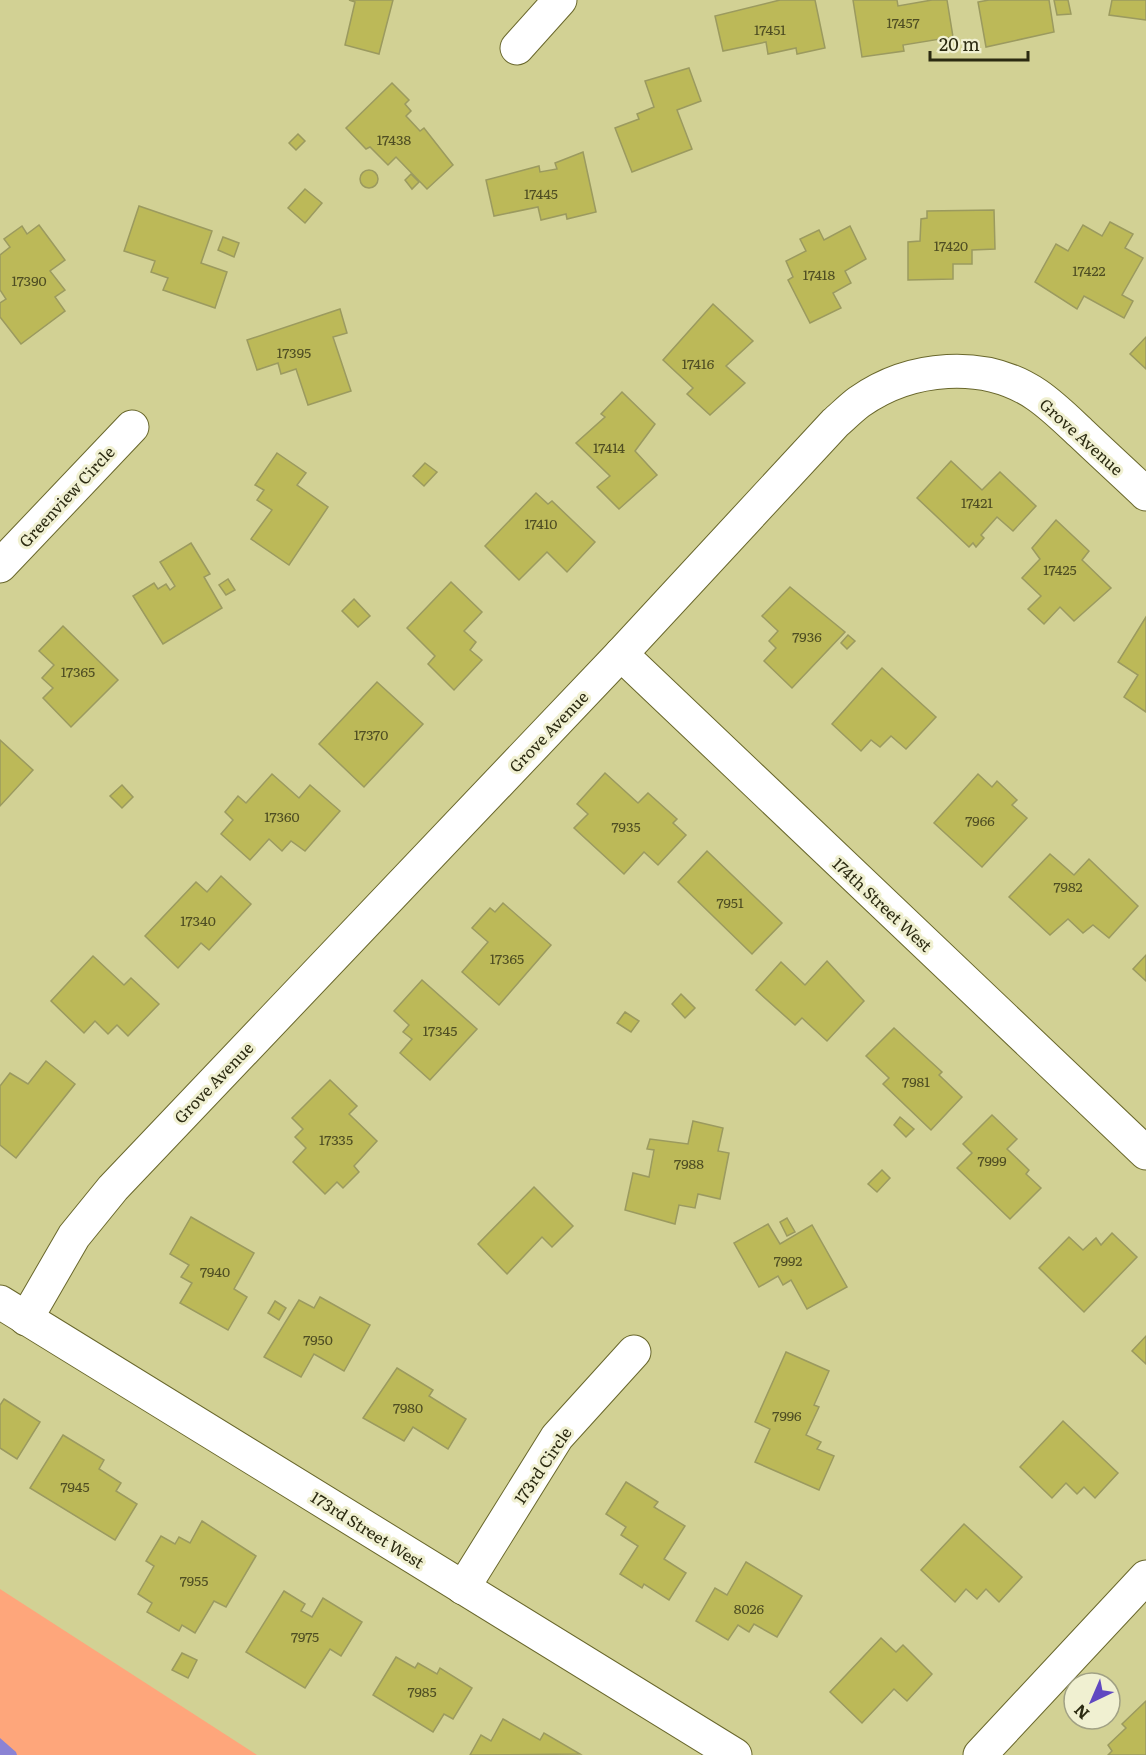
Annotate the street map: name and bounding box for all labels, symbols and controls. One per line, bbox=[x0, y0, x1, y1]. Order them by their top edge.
house number: 17457 bbox=[886, 12, 920, 32]
house number: 17451 bbox=[754, 19, 786, 39]
scale bar bbox=[930, 24, 1028, 62]
text: 20 m bbox=[939, 30, 980, 57]
house number: 17438 bbox=[377, 129, 411, 149]
house number: 17445 bbox=[524, 183, 558, 203]
house number: 17420 bbox=[934, 235, 968, 255]
house number: 17422 bbox=[1072, 260, 1106, 280]
house number: 17418 bbox=[803, 264, 836, 284]
house number: 17390 bbox=[11, 270, 47, 290]
house number: 17395 bbox=[277, 342, 311, 362]
house number: 17416 bbox=[682, 353, 715, 373]
street label: Grove Avenue bbox=[1035, 392, 1129, 480]
house number: 17414 bbox=[593, 437, 625, 457]
street label: Greenview Circle bbox=[13, 440, 119, 552]
house number: 17421 bbox=[961, 492, 993, 512]
house number: 17410 bbox=[525, 513, 557, 533]
house number: 17425 bbox=[1043, 559, 1077, 579]
house number: 7936 bbox=[792, 626, 822, 646]
house number: 17365 bbox=[61, 661, 95, 681]
street label: Grove Avenue bbox=[503, 685, 593, 777]
house number: 17370 bbox=[354, 724, 388, 744]
house number: 17360 bbox=[264, 806, 300, 826]
house number: 7966 bbox=[965, 810, 995, 830]
house number: 7935 bbox=[611, 816, 641, 836]
street label: 174th Street West bbox=[828, 851, 939, 957]
house number: 7982 bbox=[1053, 876, 1083, 896]
house number: 7951 bbox=[716, 892, 744, 912]
house number: 17340 bbox=[180, 910, 216, 930]
house number: 17365 bbox=[490, 948, 524, 968]
house number: 17345 bbox=[423, 1020, 457, 1040]
street label: Grove Avenue bbox=[168, 1036, 258, 1128]
house number: 7981 bbox=[902, 1071, 930, 1091]
house number: 17335 bbox=[319, 1129, 353, 1149]
house number: 7999 bbox=[977, 1150, 1007, 1170]
house number: 7988 bbox=[674, 1153, 704, 1173]
house number: 7992 bbox=[774, 1250, 802, 1270]
house number: 7940 bbox=[200, 1261, 230, 1281]
house number: 7950 bbox=[303, 1329, 333, 1349]
house number: 7980 bbox=[393, 1397, 423, 1417]
house number: 7996 bbox=[772, 1405, 802, 1425]
street label: 173rd Circle bbox=[507, 1422, 577, 1508]
house number: 7945 bbox=[60, 1476, 90, 1496]
street label: 173rd Street West bbox=[307, 1484, 430, 1574]
house number: 7955 bbox=[180, 1570, 208, 1590]
house number: 8026 bbox=[734, 1598, 765, 1618]
house number: 7975 bbox=[291, 1626, 319, 1646]
north arrow bbox=[1062, 1671, 1122, 1731]
house number: 7985 bbox=[407, 1681, 437, 1701]
text: N bbox=[1068, 1699, 1094, 1726]

